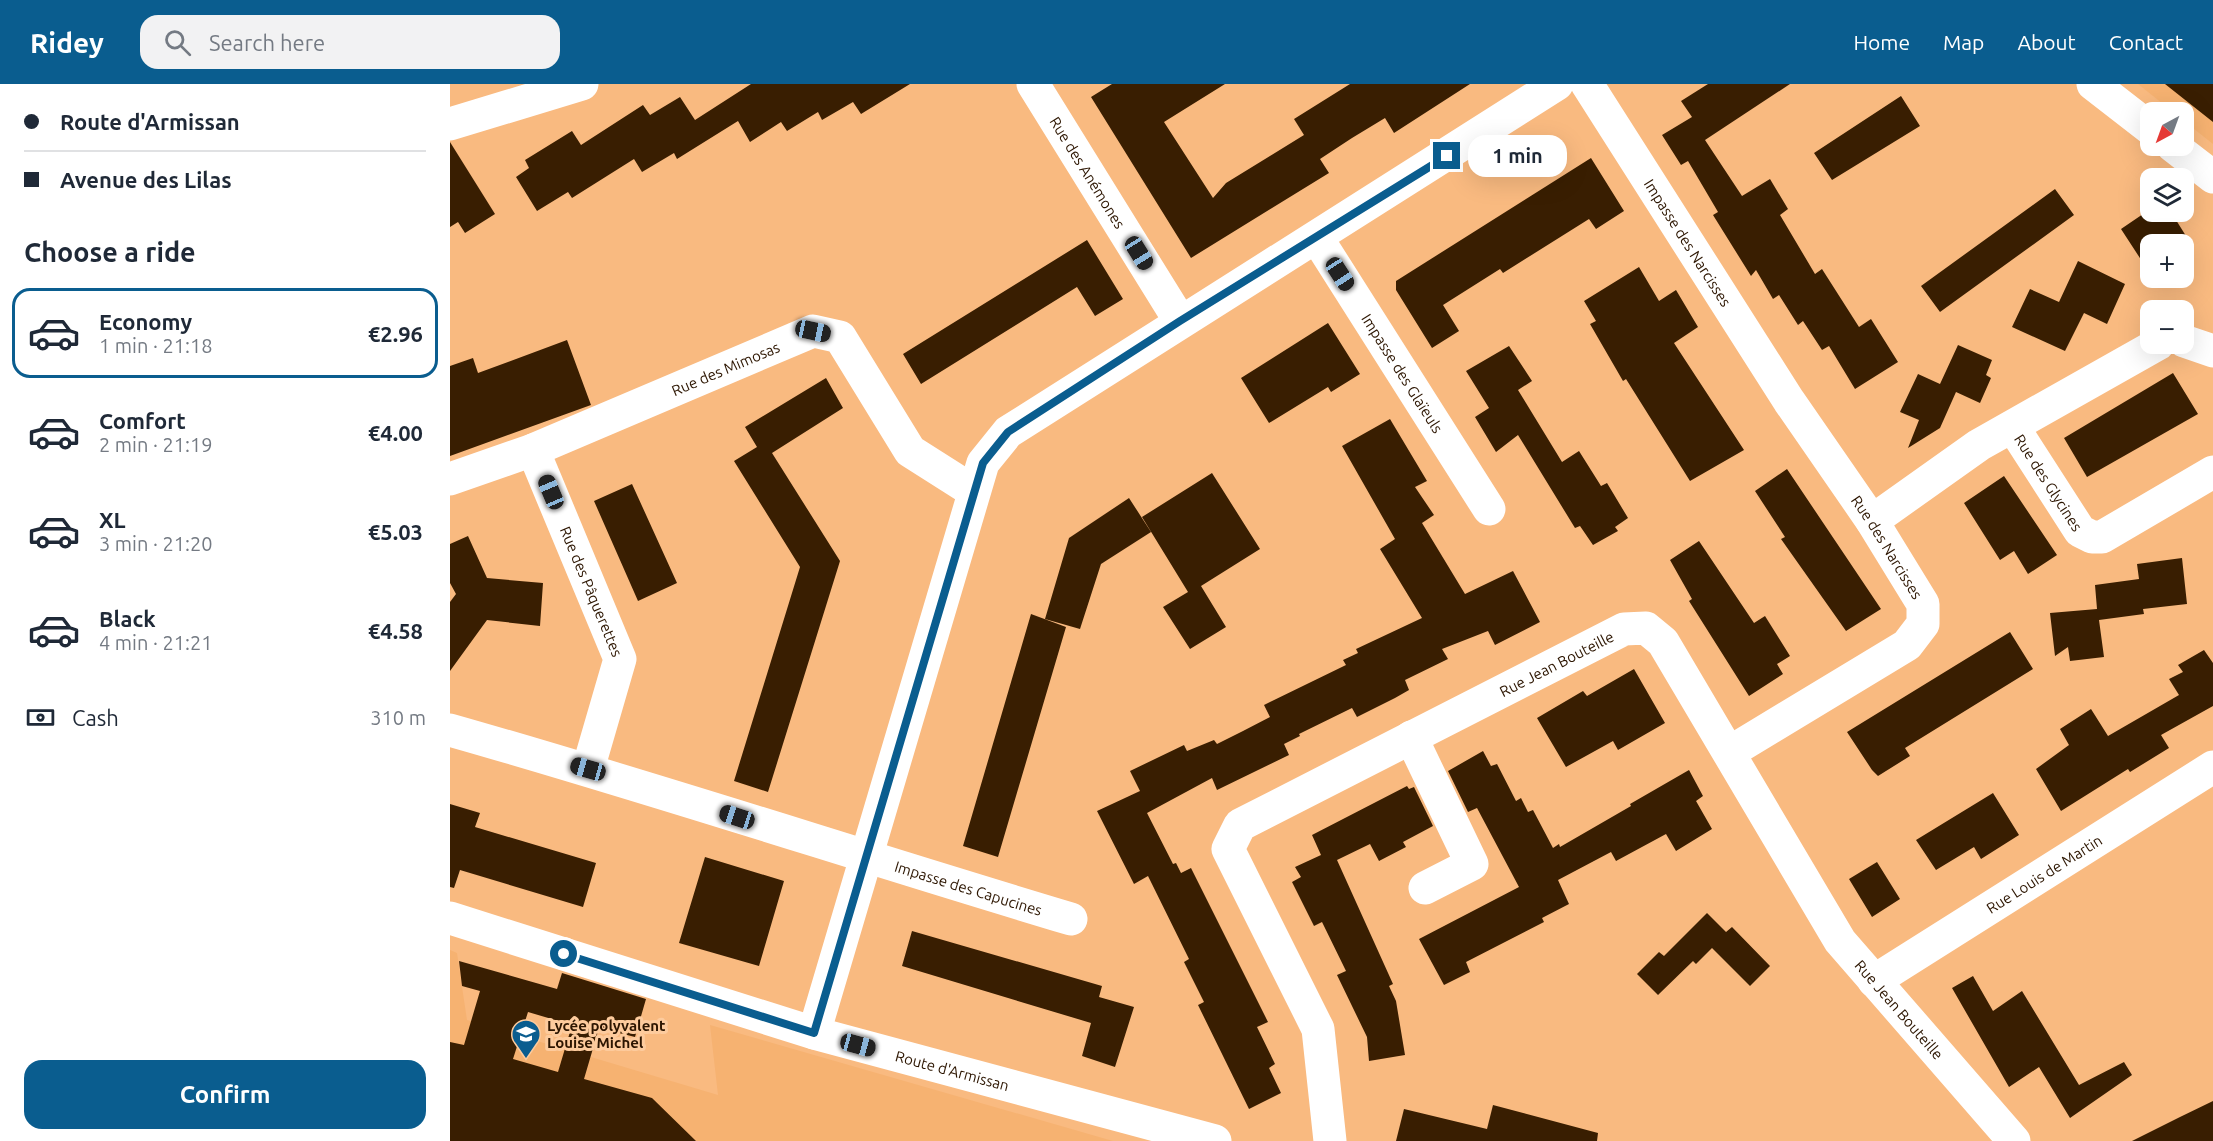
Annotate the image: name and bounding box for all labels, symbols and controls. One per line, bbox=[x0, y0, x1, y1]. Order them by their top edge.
search box bbox=[140, 15, 560, 69]
icon: search bbox=[161, 26, 194, 59]
text: Ridey bbox=[30, 27, 104, 58]
text: Search here bbox=[209, 30, 325, 55]
text: Home bbox=[1853, 30, 1910, 54]
text: Map bbox=[1943, 30, 1984, 54]
text: About bbox=[2017, 30, 2076, 54]
text: Contact bbox=[2109, 30, 2183, 54]
north arrow bbox=[2140, 102, 2194, 156]
map controls bbox=[2140, 102, 2194, 354]
text: Route d'Armissan bbox=[60, 109, 240, 134]
street label: Rue des Anémones bbox=[1047, 113, 1129, 231]
callout: 1 min bbox=[1468, 135, 1567, 177]
route end bbox=[1433, 142, 1460, 169]
text: 1 min bbox=[1492, 144, 1543, 167]
text: Avenue des Lilas bbox=[60, 167, 232, 192]
button: layers bbox=[2140, 168, 2194, 222]
street label: Impasse des Narcisses bbox=[1641, 176, 1735, 309]
car bbox=[1122, 233, 1156, 273]
button: + bbox=[2140, 234, 2194, 288]
text: Choose a ride bbox=[24, 237, 196, 267]
car bbox=[1323, 254, 1357, 294]
button: − bbox=[2140, 300, 2194, 354]
icon: car bbox=[27, 306, 81, 360]
text: Economy bbox=[99, 309, 192, 334]
street label: Impasse des Glaïeuls bbox=[1359, 310, 1447, 436]
car bbox=[794, 318, 832, 344]
text: €2.96 bbox=[368, 321, 423, 346]
text: 1 min · 21:18 bbox=[99, 334, 213, 357]
street label: Rue des Mimosas bbox=[669, 338, 782, 399]
icon: car bbox=[27, 405, 81, 459]
text: Comfort bbox=[99, 408, 186, 433]
text: €4.00 bbox=[368, 420, 423, 445]
street label: Rue des Glycines bbox=[2011, 431, 2086, 534]
text: 2 min · 21:19 bbox=[99, 433, 213, 456]
car bbox=[536, 472, 566, 512]
street label: Rue des Narcisses bbox=[1848, 492, 1926, 602]
icon: car bbox=[27, 504, 81, 558]
text: XL bbox=[99, 507, 126, 532]
text: €5.03 bbox=[368, 519, 423, 544]
street label: Rue des Pâquerettes bbox=[557, 524, 626, 659]
text: 3 min · 21:20 bbox=[99, 532, 213, 555]
icon: car bbox=[27, 603, 81, 657]
text: Black bbox=[99, 606, 156, 631]
text: €4.58 bbox=[368, 618, 423, 643]
street label: Rue Jean Bouteille bbox=[1497, 627, 1616, 700]
text: 4 min · 21:21 bbox=[99, 631, 213, 654]
icon: cash bbox=[24, 701, 57, 734]
text: Cash bbox=[72, 705, 119, 730]
text: 310 m bbox=[370, 706, 426, 729]
car bbox=[568, 755, 608, 783]
car bbox=[717, 803, 757, 831]
street label: Rue Louis de Martin bbox=[1983, 831, 2105, 916]
street label: Impasse des Capucines bbox=[893, 857, 1044, 918]
route start bbox=[550, 940, 577, 967]
street label: Rue Jean Bouteille bbox=[1852, 956, 1947, 1062]
place label: Lycée polyvalent Louise Michel bbox=[547, 1017, 666, 1051]
school or university icon: Lycée polyvalent Louise Michel bbox=[510, 1018, 542, 1060]
car bbox=[838, 1032, 878, 1058]
street label: Route d'Armissan bbox=[894, 1047, 1011, 1094]
button: Confirm bbox=[24, 1060, 426, 1129]

